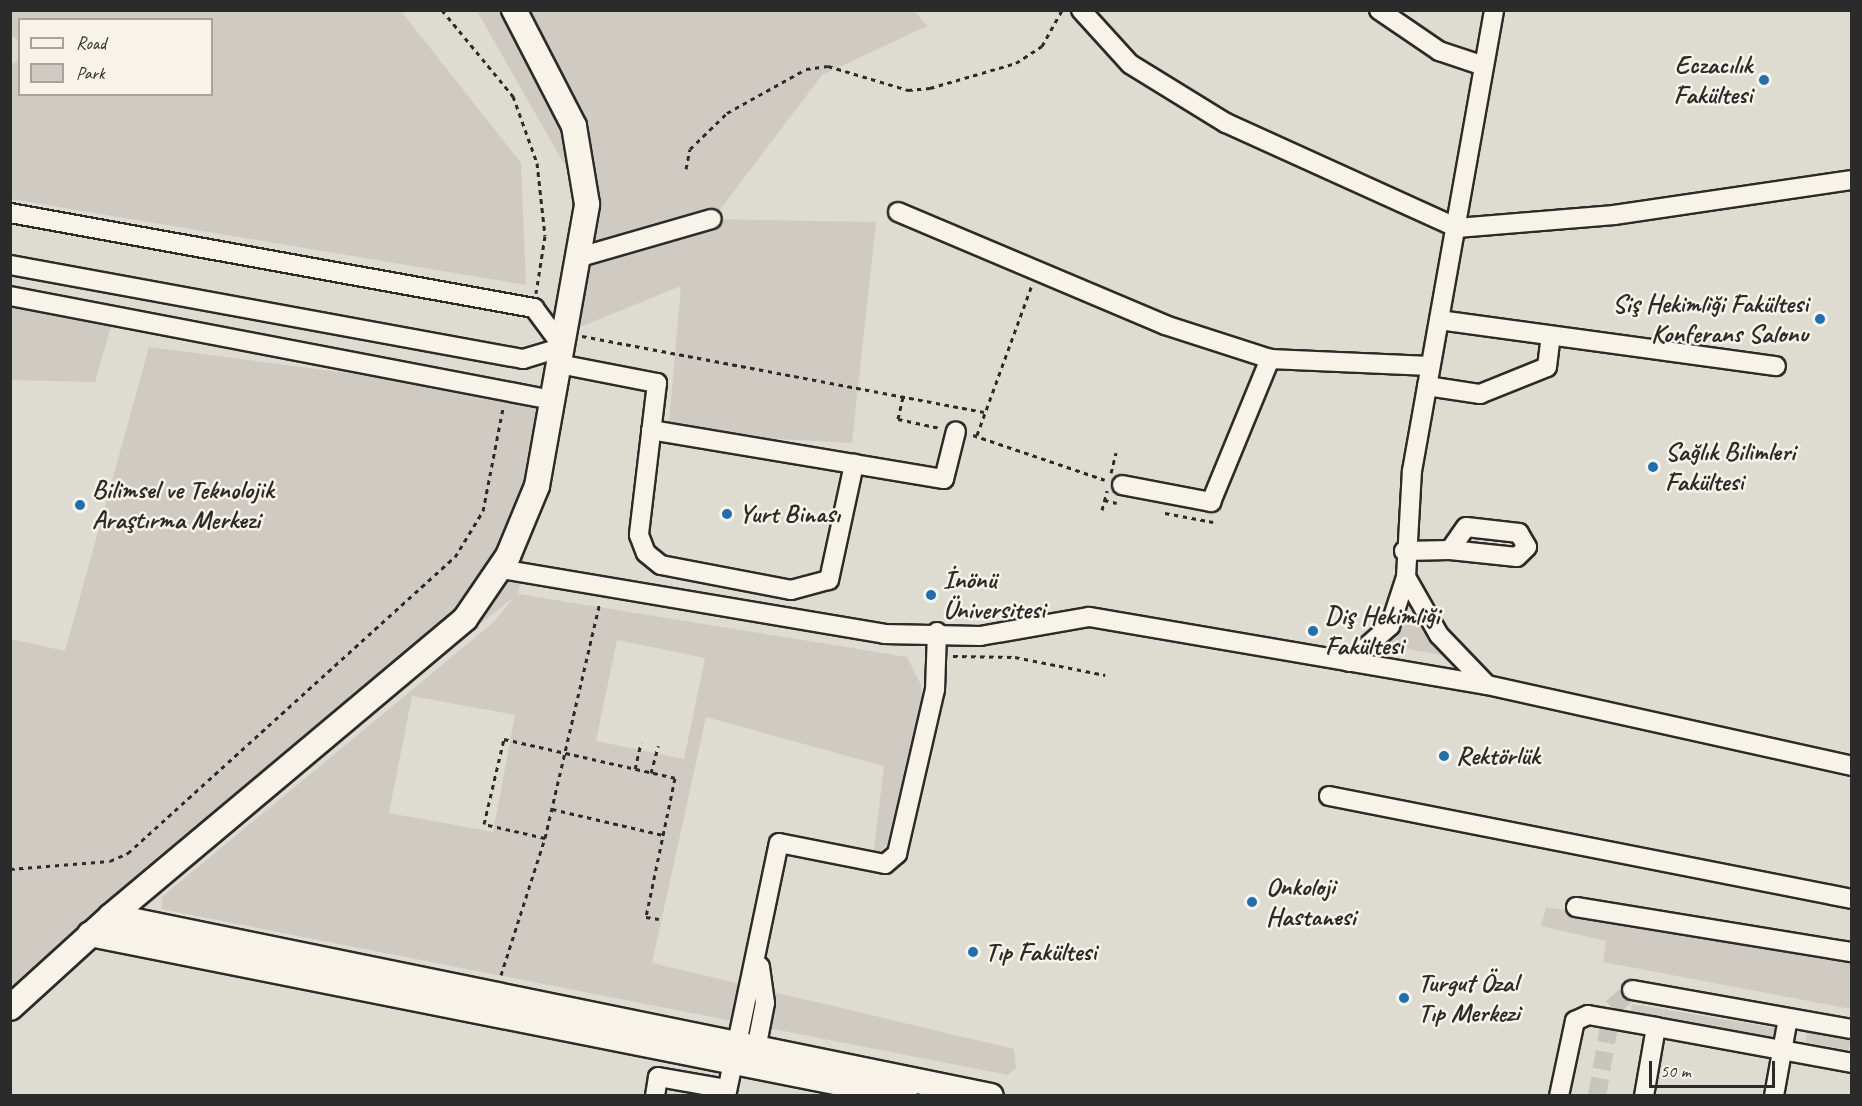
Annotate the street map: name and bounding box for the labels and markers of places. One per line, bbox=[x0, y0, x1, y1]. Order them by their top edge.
place label: Eczacılık Fakültesi bbox=[1674, 49, 1752, 110]
marker: Eczacılık Fakültesi bbox=[1757, 73, 1771, 87]
place label: Siş Hekimliği Fakültesi Konferans Salonu bbox=[1611, 288, 1808, 350]
marker: Siş Hekimliği Fakültesi Konferans Salonu bbox=[1813, 312, 1827, 326]
place label: Sağlık Bilimleri Fakültesi bbox=[1665, 436, 1796, 497]
marker: Sağlık Bilimleri Fakültesi bbox=[1646, 460, 1660, 474]
place label: Bilimsel ve Teknolojik Araştırma Merkezi bbox=[92, 474, 273, 536]
marker: Bilimsel ve Teknolojik Araştırma Merkezi bbox=[73, 498, 87, 512]
place label: Yurt Binası bbox=[739, 498, 840, 530]
marker: Yurt Binası bbox=[720, 507, 734, 521]
place label: İnönü Üniversitesi bbox=[943, 564, 1045, 626]
marker: İnönü Üniversitesi bbox=[924, 588, 938, 602]
place label: Diş Hekimliği Fakültesi bbox=[1325, 600, 1439, 662]
marker: Diş Hekimliği Fakültesi bbox=[1306, 624, 1320, 638]
place label: Rektörlük bbox=[1456, 740, 1539, 772]
marker: Rektörlük bbox=[1437, 749, 1451, 763]
place label: Onkoloji Hastanesi bbox=[1266, 871, 1356, 933]
marker: Onkoloji Hastanesi bbox=[1243, 893, 1261, 911]
place label: Tıp Fakültesi bbox=[985, 936, 1096, 968]
marker: Tıp Fakültesi bbox=[966, 945, 980, 959]
place label: Turgut Özal Tıp Merkezi bbox=[1418, 967, 1520, 1028]
marker: Turgut Özal Tıp Merkezi bbox=[1395, 989, 1413, 1007]

